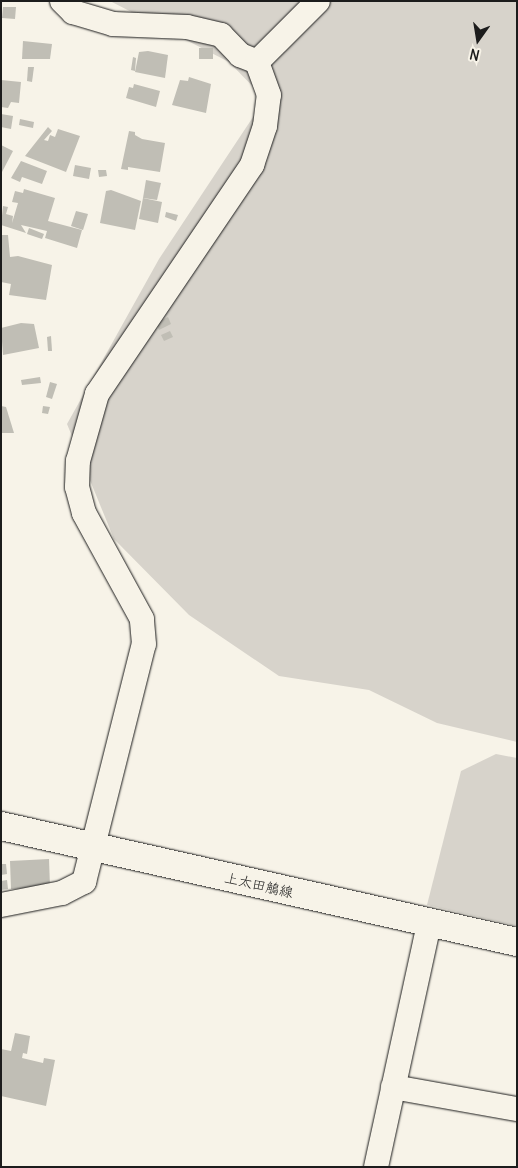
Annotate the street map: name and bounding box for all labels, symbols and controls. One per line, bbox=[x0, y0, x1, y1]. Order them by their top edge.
north arrow bbox=[453, 15, 503, 65]
text: N bbox=[468, 45, 481, 64]
street label: 上太田鵤線 bbox=[223, 869, 295, 901]

